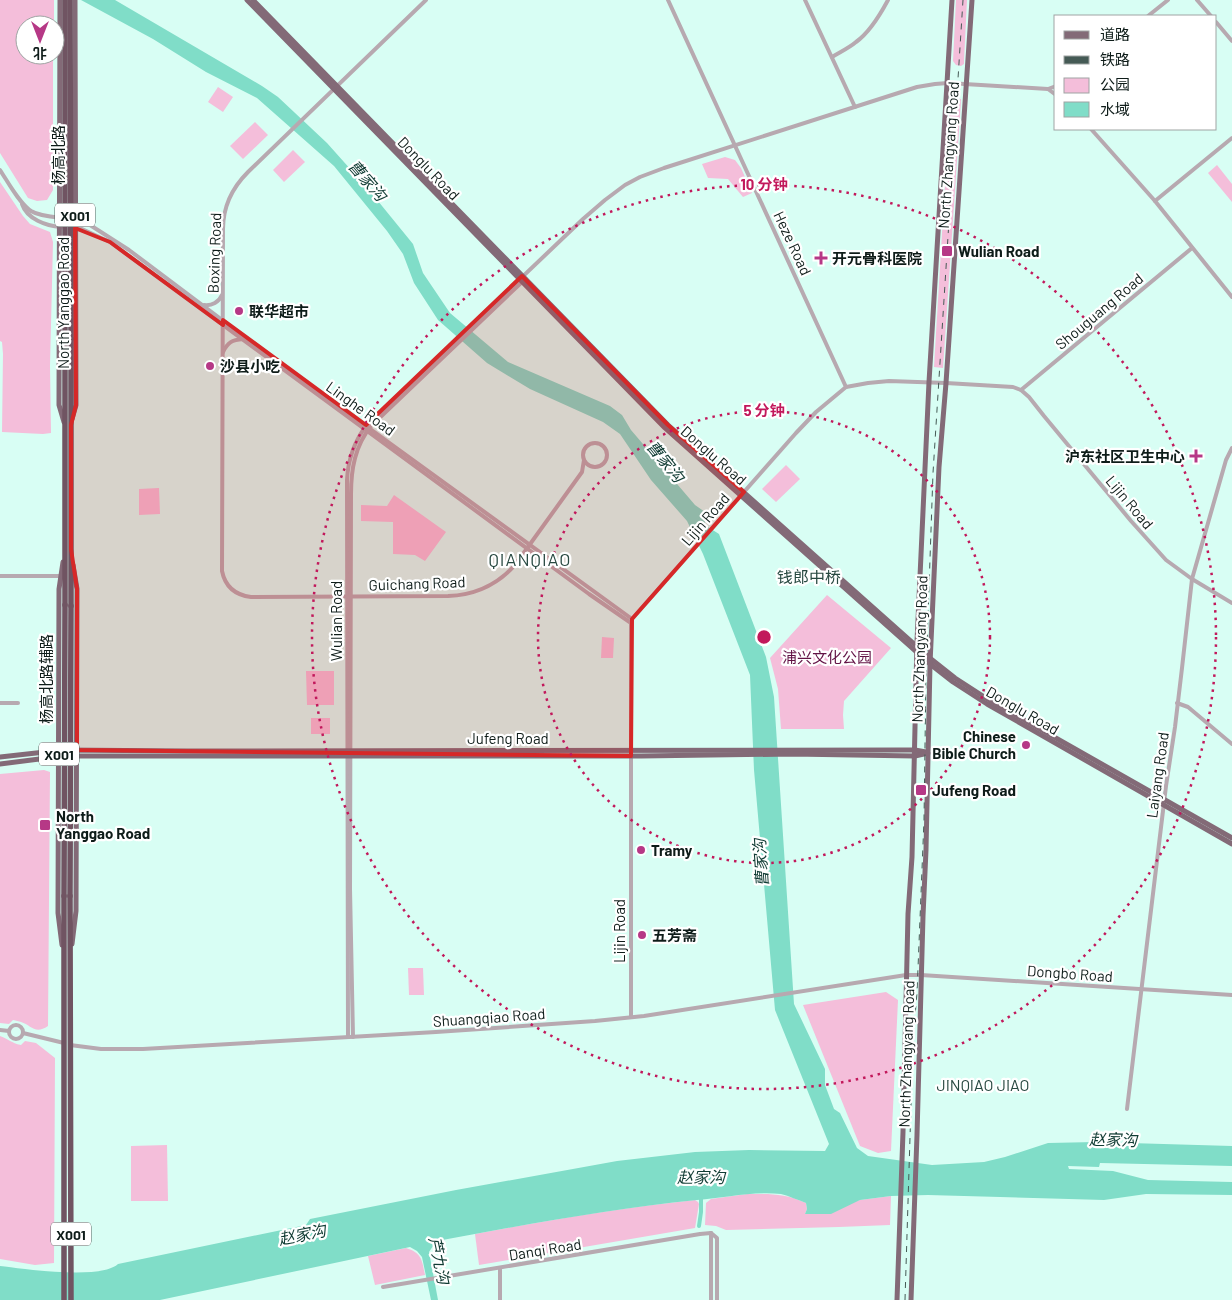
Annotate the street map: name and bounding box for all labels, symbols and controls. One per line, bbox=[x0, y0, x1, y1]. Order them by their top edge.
north arrow bbox=[15, 15, 65, 65]
legend bbox=[1054, 15, 1217, 130]
text: 道路 bbox=[1100, 25, 1130, 43]
text: 北 bbox=[33, 45, 47, 62]
text: 铁路 bbox=[1100, 50, 1130, 68]
text: 公园 bbox=[1100, 75, 1130, 93]
street label: North Zhangyang Road bbox=[934, 81, 962, 229]
text: 水域 bbox=[1100, 100, 1130, 118]
street label: 杨高北路 bbox=[49, 125, 67, 185]
street label: Donglu Road bbox=[394, 133, 464, 203]
water label: 曹家沟 bbox=[345, 156, 392, 206]
text: 10 分钟 bbox=[741, 175, 787, 193]
road number: X001 bbox=[55, 204, 95, 226]
street label: Heze Road bbox=[770, 208, 816, 278]
street label: Boxing Road bbox=[204, 212, 224, 294]
street label: North Yanggao Road bbox=[54, 237, 72, 369]
place label: Wulian Road bbox=[958, 242, 1040, 260]
marker: Wulian Road bbox=[940, 244, 954, 258]
place label: 开元骨科医院 bbox=[832, 249, 922, 267]
marker: 开元骨科医院 bbox=[814, 251, 828, 265]
street label: Shouguang Road bbox=[1051, 269, 1147, 353]
place label: 联华超市 bbox=[249, 302, 309, 320]
marker: 联华超市 bbox=[233, 305, 245, 317]
place label: 沙县小吃 bbox=[220, 357, 280, 375]
marker: 沙县小吃 bbox=[204, 360, 216, 372]
street label: Linghe Road bbox=[323, 377, 399, 439]
text: 5 分钟 bbox=[743, 401, 785, 419]
street label: Donglu Road bbox=[677, 422, 751, 488]
water label: 曹家沟 bbox=[644, 436, 690, 487]
place label: 沪东社区卫生中心 bbox=[1065, 447, 1185, 465]
marker: 沪东社区卫生中心 bbox=[1189, 449, 1203, 463]
street label: Lijin Road bbox=[1103, 472, 1157, 532]
street label: Lijin Road bbox=[677, 489, 733, 549]
district label: QIANQIAO bbox=[488, 548, 572, 570]
district label: 钱郎中桥 bbox=[777, 567, 841, 586]
street label: Guichang Road bbox=[368, 572, 466, 594]
street label: North Zhangyang Road bbox=[907, 575, 931, 723]
street label: Wulian Road bbox=[327, 581, 345, 661]
centre of rings bbox=[755, 628, 773, 646]
street label: 杨高北路辅路 bbox=[37, 634, 55, 724]
park label: 浦兴文化公园 bbox=[782, 648, 872, 666]
street label: Donglu Road bbox=[983, 682, 1063, 738]
place label: Chinese Bible Church bbox=[932, 727, 1016, 762]
street label: Jufeng Road bbox=[467, 729, 549, 747]
street label: Laiyang Road bbox=[1142, 731, 1172, 819]
marker: Chinese Bible Church bbox=[1020, 739, 1032, 751]
road number: X001 bbox=[39, 742, 79, 766]
place label: Jufeng Road bbox=[932, 781, 1016, 799]
marker: Jufeng Road bbox=[914, 783, 928, 797]
place label: North Yanggao Road bbox=[56, 807, 150, 842]
marker: North Yanggao Road bbox=[38, 818, 52, 832]
water label: 曹家沟 bbox=[749, 836, 771, 888]
place label: Tramy bbox=[651, 841, 693, 859]
marker: Tramy bbox=[635, 844, 647, 856]
street label: Lijin Road bbox=[610, 899, 628, 963]
place label: 五芳斋 bbox=[652, 926, 697, 944]
marker: 五芳斋 bbox=[636, 929, 648, 941]
street label: Dongbo Road bbox=[1026, 961, 1114, 985]
street label: North Zhangyang Road bbox=[894, 980, 918, 1128]
street label: Shuangqiao Road bbox=[432, 1004, 546, 1030]
district label: JINQIAO JIAO bbox=[936, 1075, 1030, 1094]
water label: 赵家沟 bbox=[1089, 1129, 1139, 1149]
water label: 赵家沟 bbox=[677, 1167, 727, 1186]
water label: 赵家沟 bbox=[277, 1220, 329, 1248]
road number: X001 bbox=[51, 1222, 91, 1246]
street label: Danqi Road bbox=[507, 1234, 583, 1264]
water label: 芦九沟 bbox=[426, 1235, 455, 1287]

